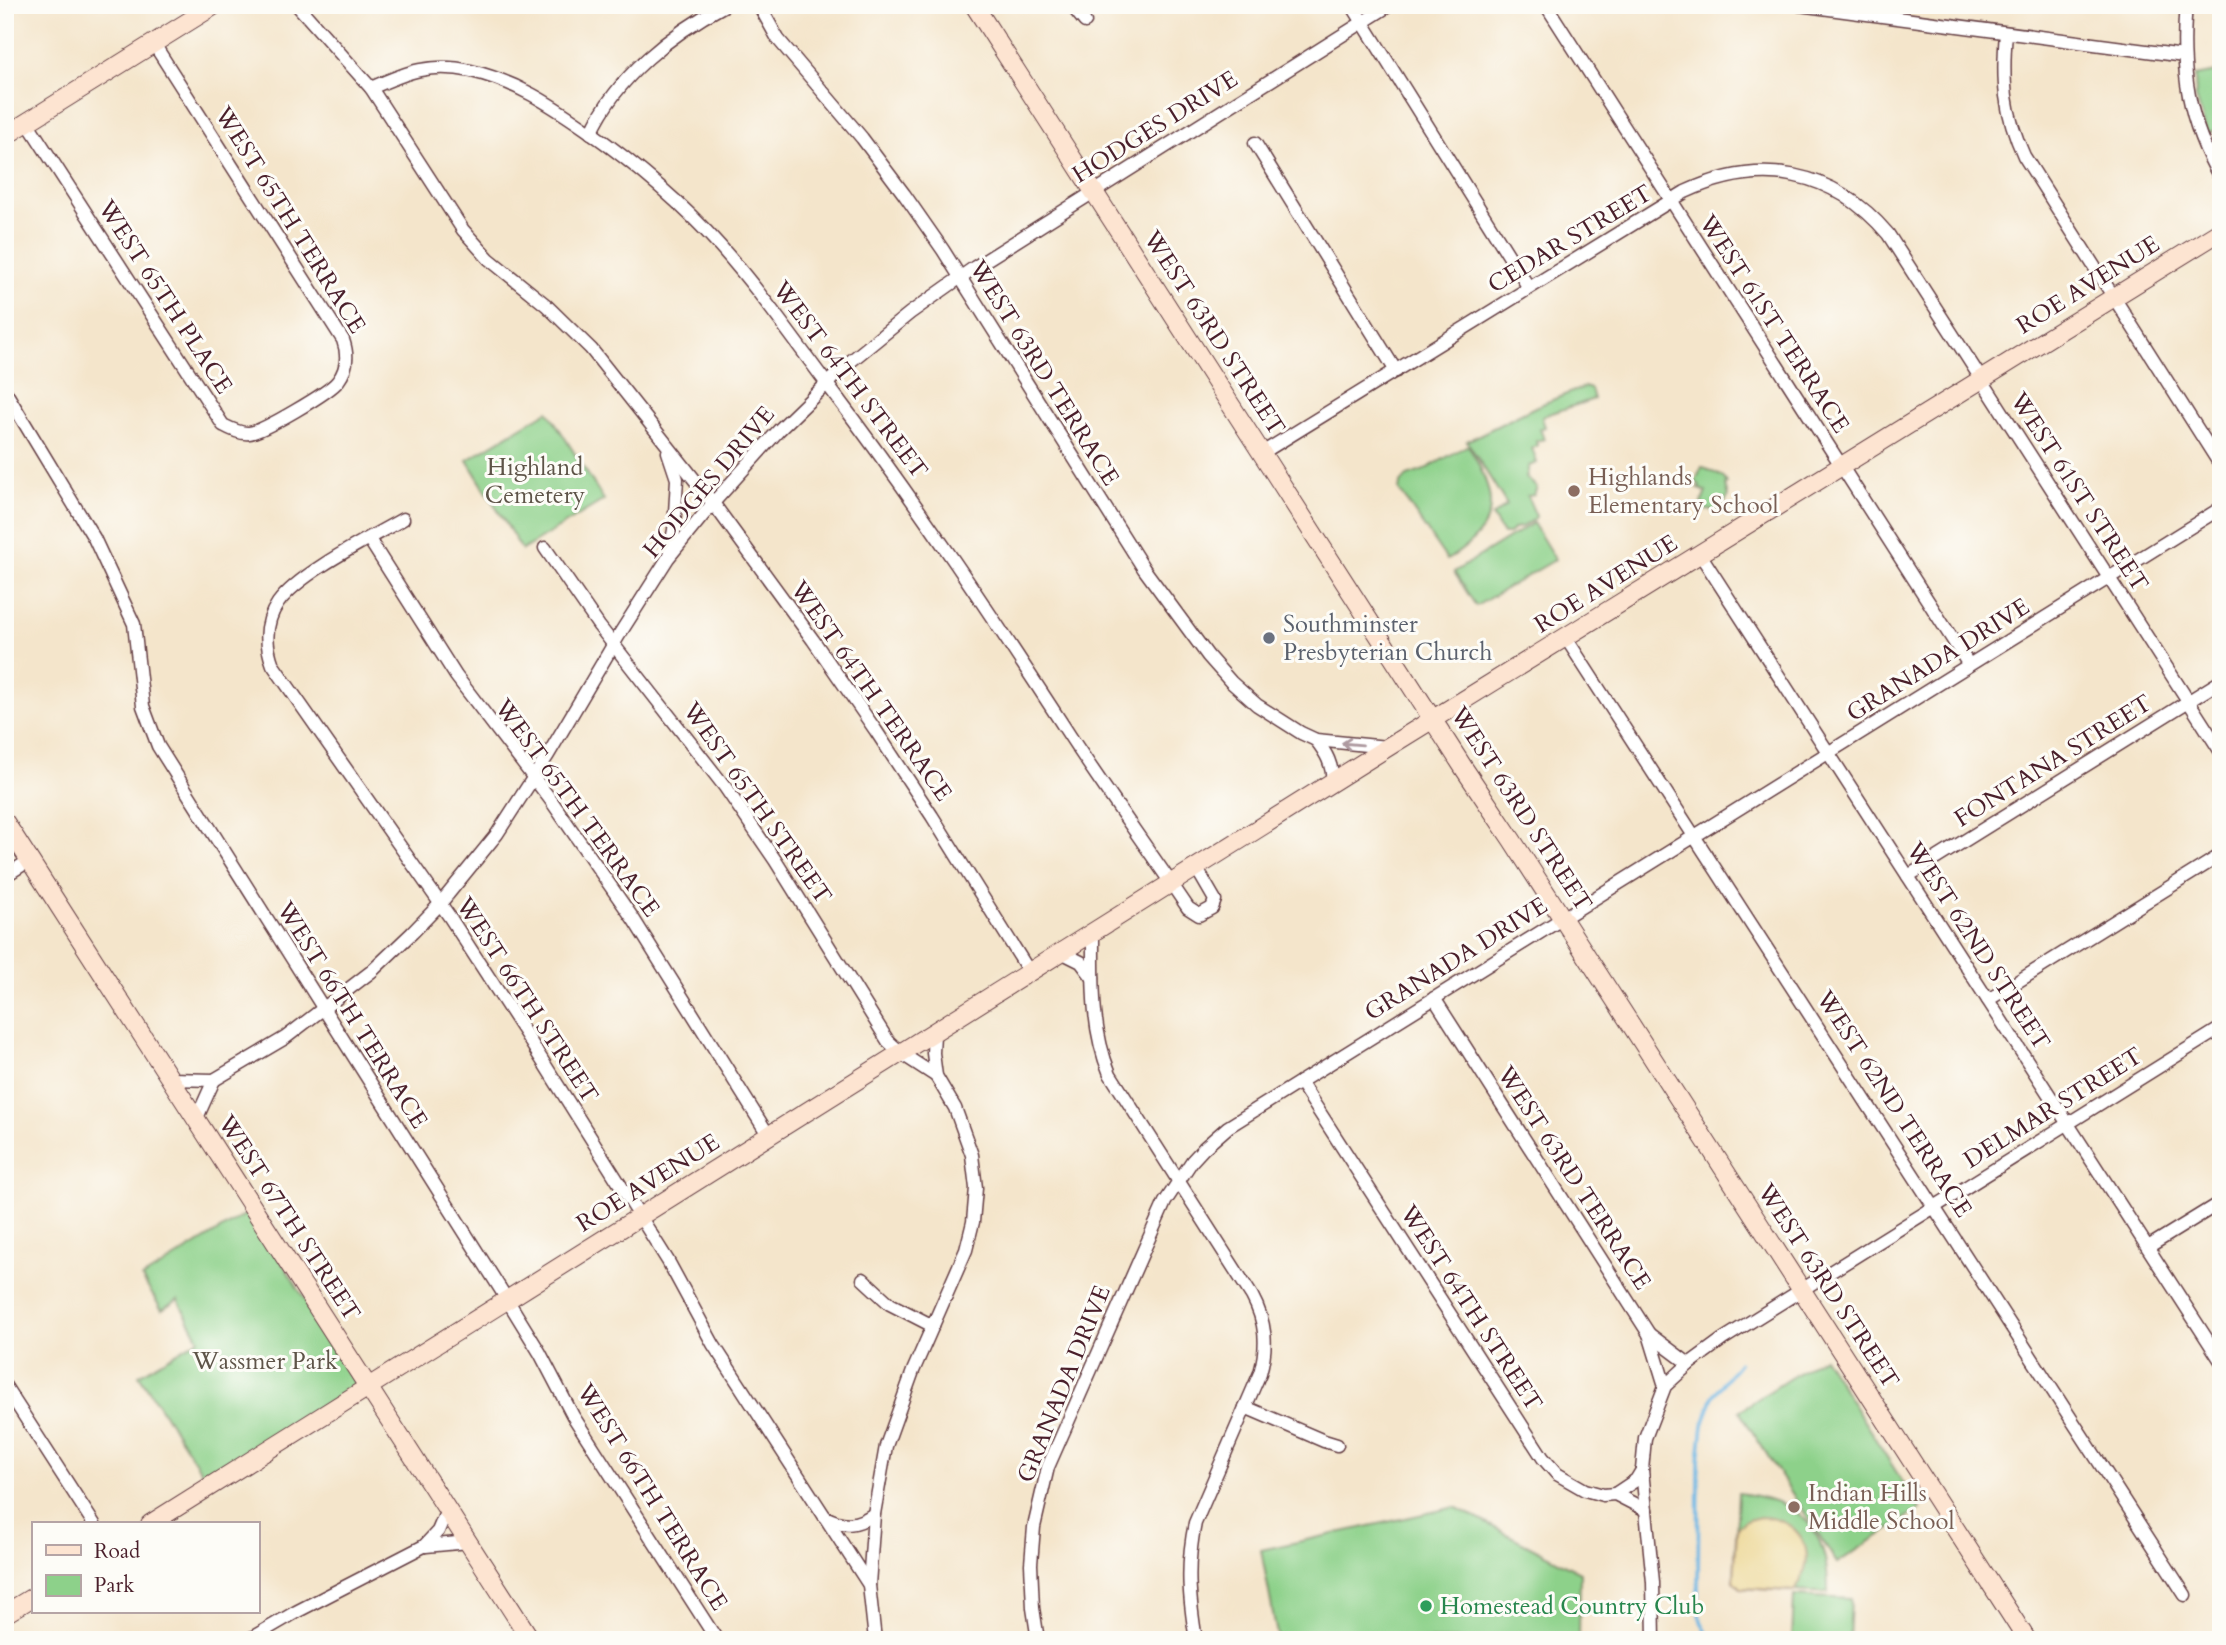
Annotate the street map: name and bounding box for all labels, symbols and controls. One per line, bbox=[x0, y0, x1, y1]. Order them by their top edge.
street label: HODGES DRIVE bbox=[1066, 63, 1244, 191]
street label: WEST 65TH TERRACE bbox=[206, 99, 373, 340]
street label: CEDAR STREET bbox=[1482, 177, 1658, 301]
street label: WEST 65TH PLACE bbox=[89, 193, 240, 400]
street label: WEST 61ST TERRACE bbox=[1690, 208, 1857, 439]
street label: WEST 63RD STREET bbox=[1135, 223, 1293, 442]
street label: ROE AVENUE bbox=[2010, 228, 2166, 342]
street label: WEST 63RD TERRACE bbox=[960, 253, 1127, 492]
street label: WEST 64TH STREET bbox=[764, 274, 935, 486]
street label: WEST 61ST STREET bbox=[2002, 385, 2156, 598]
street label: HODGES DRIVE bbox=[636, 399, 782, 565]
park label: Highland Cemetery bbox=[485, 451, 586, 512]
place label: Highlands Elementary School bbox=[1588, 461, 1779, 522]
marker: Highlands Elementary School bbox=[1566, 483, 1582, 499]
street label: ROE AVENUE bbox=[1528, 527, 1684, 641]
street label: WEST 64TH TERRACE bbox=[782, 573, 960, 808]
street label: GRANADA DRIVE bbox=[1840, 590, 2036, 730]
place label: Southminster Presbyterian Church bbox=[1283, 608, 1492, 669]
marker: Southminster Presbyterian Church bbox=[1261, 630, 1277, 646]
street label: FONTANA STREET bbox=[1948, 687, 2158, 835]
street label: WEST 65TH TERRACE bbox=[486, 692, 667, 924]
street label: WEST 65TH STREET bbox=[674, 695, 839, 911]
street label: WEST 63RD STREET bbox=[1442, 699, 1600, 918]
one-way arrow bbox=[1341, 737, 1364, 750]
street label: WEST 62ND STREET bbox=[1898, 835, 2058, 1056]
street label: GRANADA DRIVE bbox=[1358, 889, 1554, 1029]
street label: WEST 66TH STREET bbox=[447, 890, 606, 1109]
street label: WEST 66TH TERRACE bbox=[268, 894, 435, 1135]
street label: WEST 62ND TERRACE bbox=[1808, 983, 1980, 1224]
street label: DELMAR STREET bbox=[1957, 1040, 2149, 1176]
street label: WEST 63RD TERRACE bbox=[1489, 1059, 1659, 1296]
street label: WEST 67TH STREET bbox=[209, 1108, 368, 1327]
street label: ROE AVENUE bbox=[570, 1126, 726, 1240]
street label: WEST 63RD STREET bbox=[1749, 1176, 1907, 1395]
street label: WEST 64TH STREET bbox=[1391, 1198, 1550, 1417]
street label: GRANADA DRIVE bbox=[1009, 1280, 1119, 1488]
park label: Wassmer Park bbox=[191, 1345, 338, 1378]
street label: WEST 66TH TERRACE bbox=[568, 1376, 735, 1617]
place label: Indian Hills Middle School bbox=[1808, 1477, 1955, 1538]
marker: Indian Hills Middle School bbox=[1786, 1499, 1802, 1515]
legend bbox=[32, 1522, 259, 1614]
text: Road bbox=[94, 1537, 140, 1566]
text: Park bbox=[94, 1571, 135, 1600]
place label: Homestead Country Club bbox=[1440, 1590, 1704, 1623]
marker: Homestead Country Club bbox=[1418, 1598, 1434, 1614]

